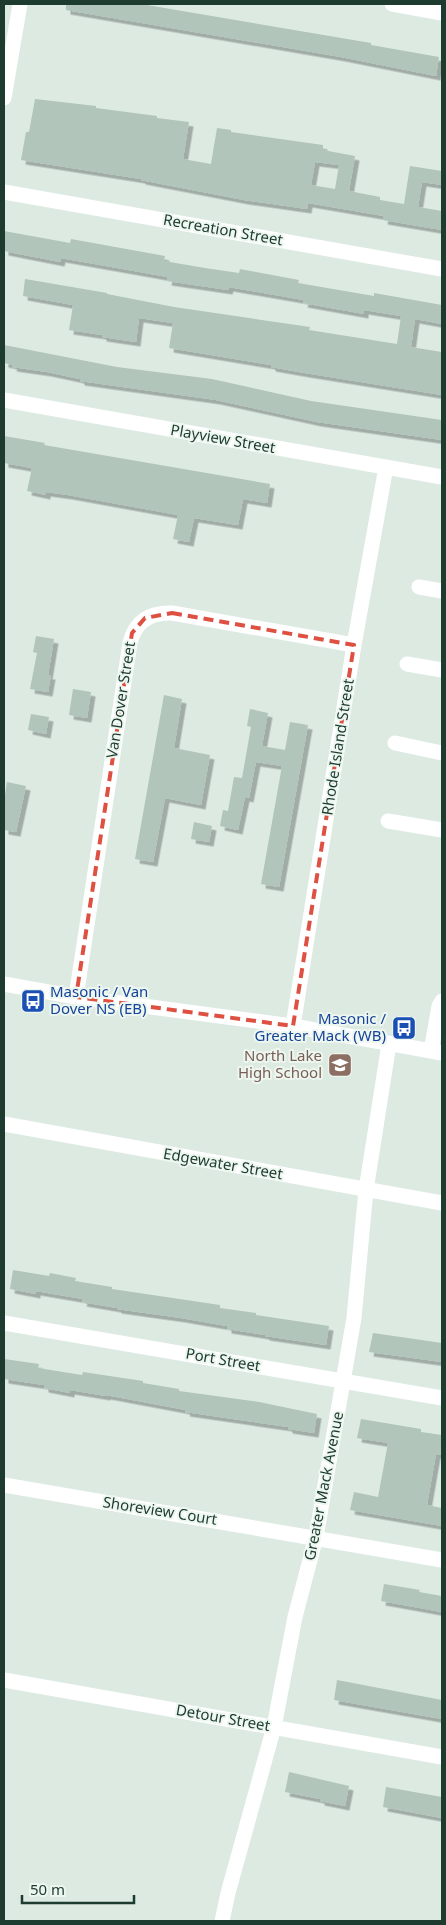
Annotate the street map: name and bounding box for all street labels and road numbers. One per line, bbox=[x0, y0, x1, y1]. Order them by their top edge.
street label: Recreation Street bbox=[162, 209, 285, 249]
street label: Playview Street bbox=[169, 419, 278, 457]
street label: Van Dover Street bbox=[101, 639, 139, 760]
street label: Rhode Island Street bbox=[316, 677, 358, 817]
street label: Edgewater Street bbox=[162, 1143, 285, 1183]
street label: Port Street bbox=[184, 1343, 263, 1376]
street label: Greater Mack Avenue bbox=[299, 1410, 347, 1562]
street label: Shoreview Court bbox=[102, 1491, 219, 1529]
street label: Detour Street bbox=[175, 1699, 272, 1735]

